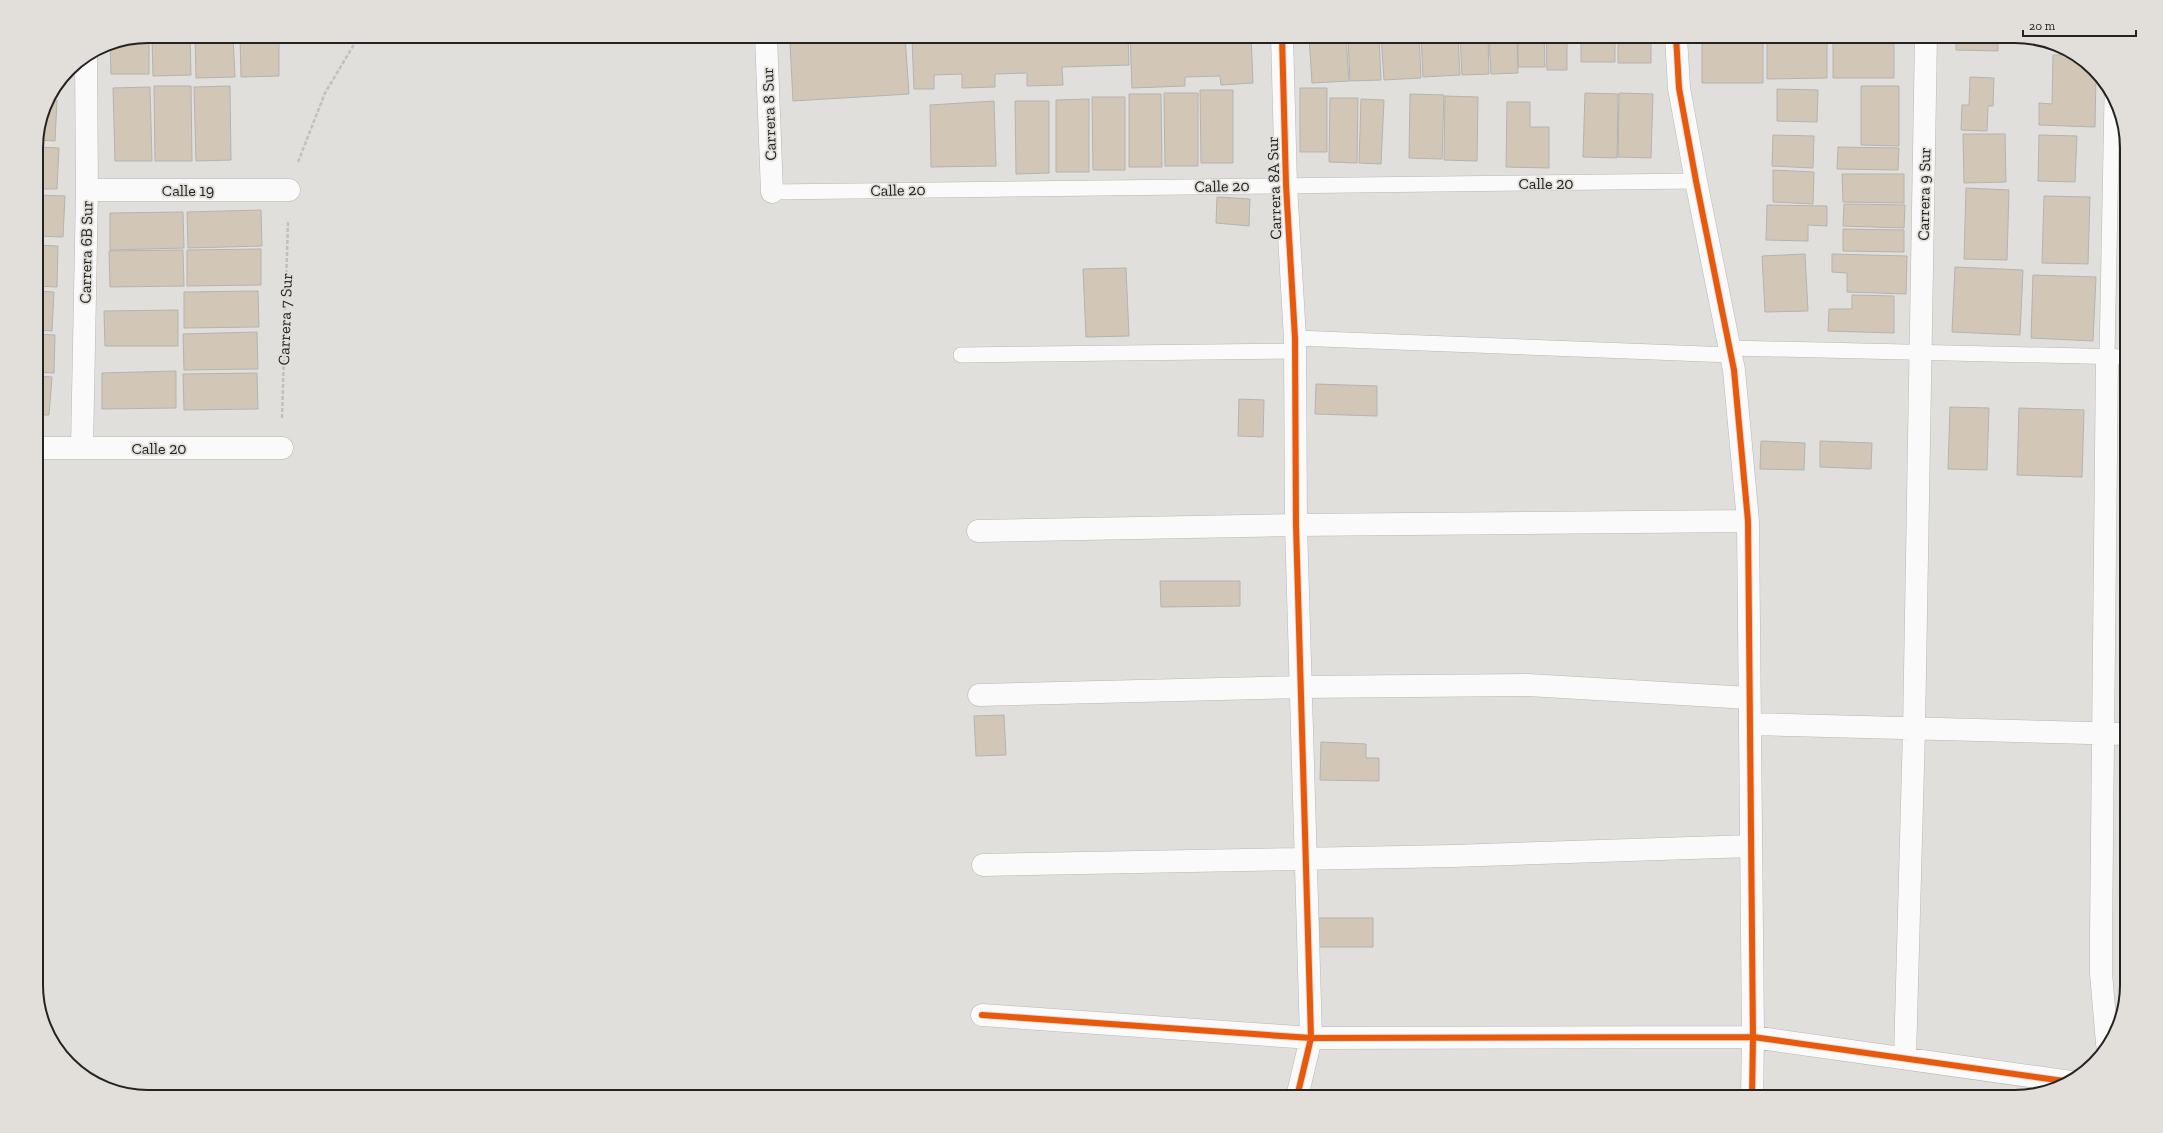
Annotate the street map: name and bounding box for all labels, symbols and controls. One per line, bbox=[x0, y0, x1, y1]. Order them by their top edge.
scale bar bbox=[2023, 12, 2136, 38]
text: 20 m bbox=[2029, 19, 2056, 33]
street label: Carrera 8 Sur bbox=[758, 67, 780, 161]
street label: Carrera 8A Sur bbox=[1263, 136, 1285, 240]
street label: Carrera 9 Sur bbox=[1914, 147, 1934, 241]
street label: Calle 20 bbox=[1518, 174, 1574, 193]
street label: Calle 20 bbox=[1194, 176, 1250, 196]
street label: Calle 20 bbox=[870, 180, 926, 200]
street label: Calle 19 bbox=[162, 181, 214, 200]
street label: Carrera 6B Sur bbox=[76, 200, 96, 304]
street label: Carrera 7 Sur bbox=[274, 272, 296, 366]
street label: Calle 20 bbox=[131, 439, 187, 458]

